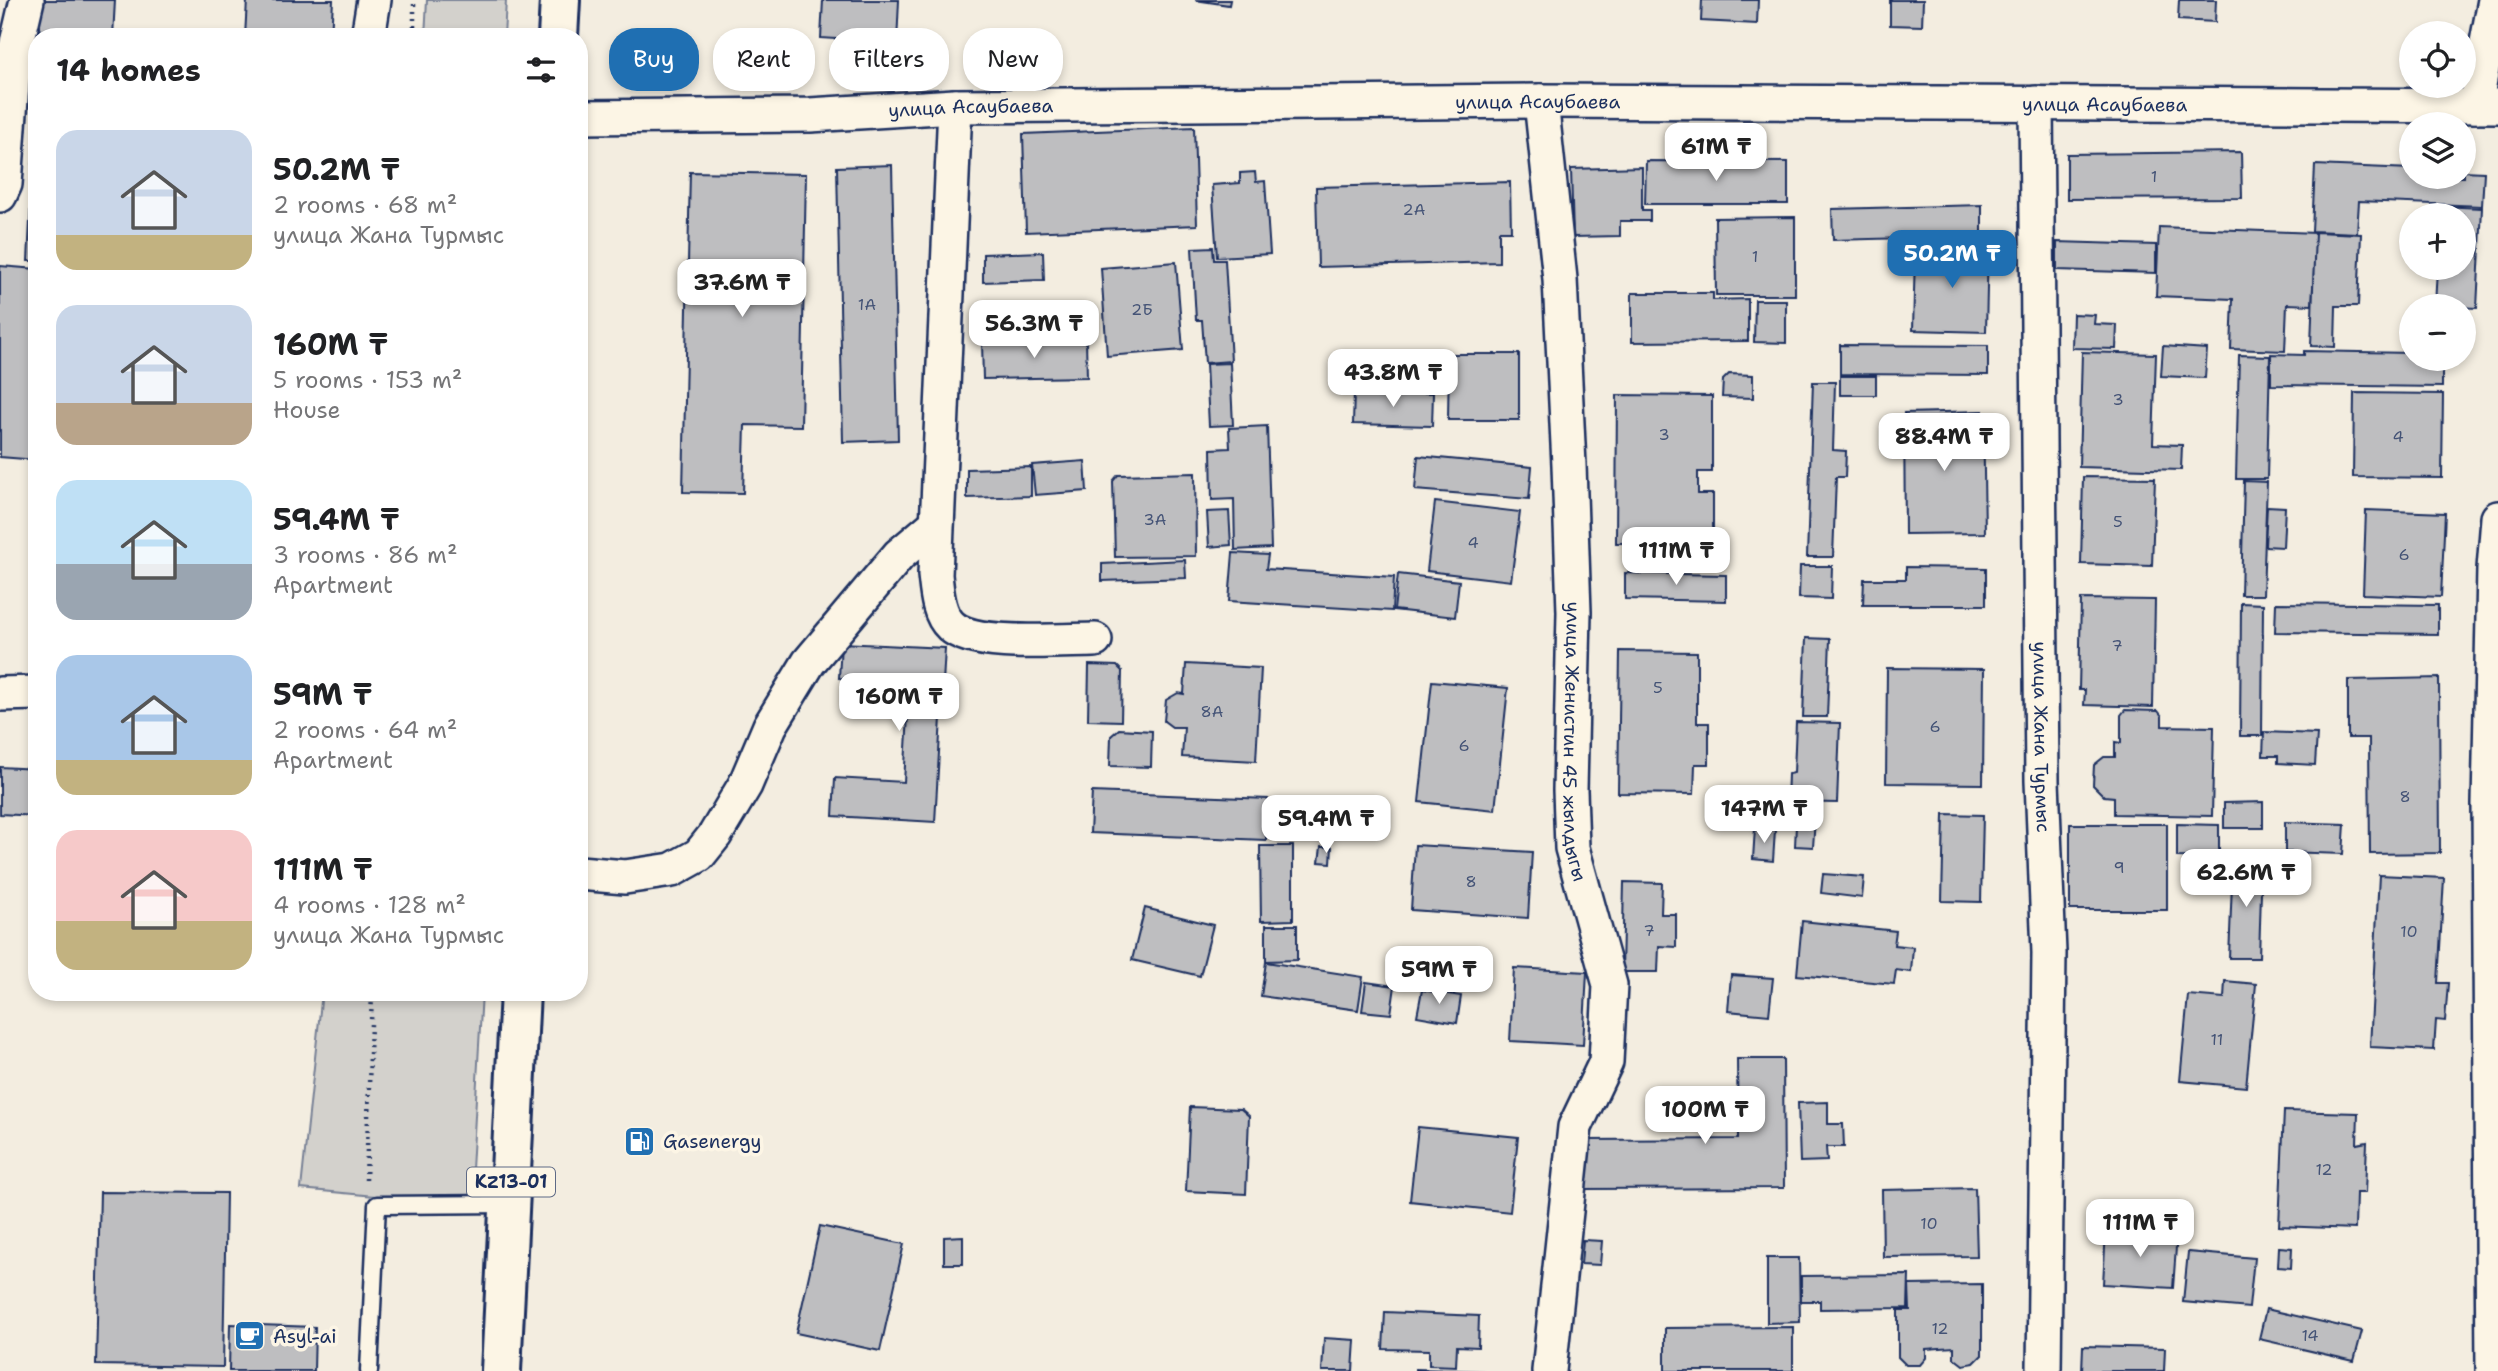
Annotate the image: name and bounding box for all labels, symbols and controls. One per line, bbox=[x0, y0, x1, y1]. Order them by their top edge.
map controls bbox=[2399, 21, 2476, 371]
button: locate bbox=[2399, 21, 2476, 98]
chip: Buy bbox=[609, 28, 699, 91]
chip: Rent bbox=[713, 28, 815, 91]
chip: Filters bbox=[829, 28, 949, 91]
chip: New bbox=[963, 28, 1063, 91]
text: 14 homes bbox=[56, 50, 201, 91]
icon: filters bbox=[522, 51, 560, 89]
street label: улица Асаубаева bbox=[1455, 88, 1620, 114]
street label: улица Асаубаева bbox=[2022, 91, 2187, 117]
street label: улица Асаубаева bbox=[887, 93, 1054, 123]
button: layers bbox=[2399, 112, 2476, 189]
pin: 61M ₸ bbox=[1667, 124, 1765, 183]
text: 61M ₸ bbox=[1681, 131, 1751, 161]
text: 50.2M ₸ bbox=[273, 149, 400, 190]
icon: home bbox=[112, 158, 196, 242]
house number: 1 bbox=[2151, 166, 2157, 187]
text: 2 rooms · 68 m² bbox=[273, 190, 457, 220]
house number: 2А bbox=[1403, 199, 1425, 220]
button: + bbox=[2399, 203, 2476, 280]
text: улица Жана Турмыс bbox=[273, 220, 504, 250]
pin: 50.2M ₸ bbox=[1887, 230, 2017, 290]
text: 50.2M ₸ bbox=[1903, 238, 2001, 268]
house number: 1 bbox=[1752, 246, 1758, 267]
pin: 37.6M ₸ bbox=[677, 260, 807, 319]
text: 37.6M ₸ bbox=[693, 267, 791, 297]
house number: 1А bbox=[858, 294, 876, 315]
button: − bbox=[2399, 294, 2476, 371]
house number: 2Б bbox=[1131, 299, 1153, 320]
pin: 56.3M ₸ bbox=[969, 300, 1099, 360]
text: 56.3M ₸ bbox=[985, 308, 1083, 338]
text: 160M ₸ bbox=[273, 324, 388, 365]
icon: home bbox=[112, 333, 196, 417]
pin: 43.8M ₸ bbox=[1328, 350, 1458, 409]
text: 43.8M ₸ bbox=[1344, 357, 1442, 387]
text: 5 rooms · 153 m² bbox=[273, 365, 462, 395]
house number: 3 bbox=[2112, 389, 2124, 410]
text: House bbox=[273, 395, 341, 425]
pin: 88.4M ₸ bbox=[1879, 414, 2009, 473]
text: 88.4M ₸ bbox=[1895, 421, 1993, 451]
house number: 3 bbox=[1658, 424, 1670, 445]
house number: 4 bbox=[2392, 426, 2404, 447]
text: 59.4M ₸ bbox=[273, 499, 399, 540]
icon: home bbox=[112, 508, 196, 592]
house number: 3А bbox=[1144, 509, 1166, 530]
house number: 5 bbox=[2113, 511, 2123, 532]
pin: 111M ₸ bbox=[1619, 528, 1733, 587]
house number: 4 bbox=[1467, 532, 1479, 553]
text: 111M ₸ bbox=[1638, 535, 1714, 565]
text: 3 rooms · 86 m² bbox=[273, 540, 458, 570]
house number: 6 bbox=[2398, 544, 2410, 565]
text: Apartment bbox=[273, 570, 393, 600]
street label: улица Женистин 45 жылдыгы bbox=[1557, 601, 1593, 884]
house number: 7 bbox=[2111, 635, 2123, 656]
street label: улица Жана Турмыс bbox=[2028, 641, 2057, 833]
text: 59M ₸ bbox=[273, 674, 372, 715]
pin: 160M ₸ bbox=[842, 674, 956, 733]
house number: 5 bbox=[1653, 677, 1663, 698]
text: 160M ₸ bbox=[855, 681, 943, 711]
icon: home bbox=[112, 683, 196, 767]
house number: 8А bbox=[1201, 701, 1223, 722]
text: 2 rooms · 64 m² bbox=[273, 715, 457, 745]
house number: 6 bbox=[1929, 716, 1941, 737]
house number: 6 bbox=[1458, 735, 1470, 756]
text: Apartment bbox=[273, 745, 393, 775]
pin: 147M ₸ bbox=[1707, 786, 1821, 845]
house number: 8 bbox=[2399, 786, 2411, 807]
text: 147M ₸ bbox=[1721, 793, 1807, 823]
pin: 59.4M ₸ bbox=[1261, 796, 1391, 855]
text: 59.4M ₸ bbox=[1278, 803, 1374, 833]
text: 111M ₸ bbox=[273, 849, 372, 890]
pin: 62.6M ₸ bbox=[2181, 850, 2311, 909]
house number: 9 bbox=[2113, 857, 2125, 878]
text: 62.6M ₸ bbox=[2196, 857, 2296, 887]
icon: home bbox=[112, 858, 196, 942]
house number: 8 bbox=[1465, 871, 1477, 892]
text: 4 rooms · 128 m² bbox=[273, 890, 466, 920]
text: улица Жана Турмыс bbox=[273, 920, 504, 950]
house number: 7 bbox=[1643, 920, 1655, 941]
house number: 10 bbox=[2400, 921, 2418, 942]
pin: 59M ₸ bbox=[1390, 946, 1488, 1006]
text: 59M ₸ bbox=[1401, 954, 1477, 984]
house number: 11 bbox=[2211, 1029, 2223, 1050]
pin: 100M ₸ bbox=[1648, 1086, 1762, 1146]
text: 100M ₸ bbox=[1661, 1094, 1749, 1124]
fuel station icon: Gasenergy bbox=[623, 1124, 657, 1158]
place label: Gasenergy bbox=[663, 1129, 761, 1154]
house number: 12 bbox=[2315, 1159, 2333, 1180]
road number: KZ13-01 bbox=[467, 1168, 555, 1196]
pin: 111M ₸ bbox=[2083, 1200, 2197, 1259]
text: 111M ₸ bbox=[2102, 1207, 2178, 1237]
house number: 10 bbox=[1920, 1213, 1938, 1234]
house number: 12 bbox=[1931, 1318, 1949, 1339]
cafe icon: Asyl-ai bbox=[233, 1319, 267, 1353]
place label: Asyl-ai bbox=[273, 1324, 337, 1349]
house number: 14 bbox=[2301, 1325, 2319, 1346]

